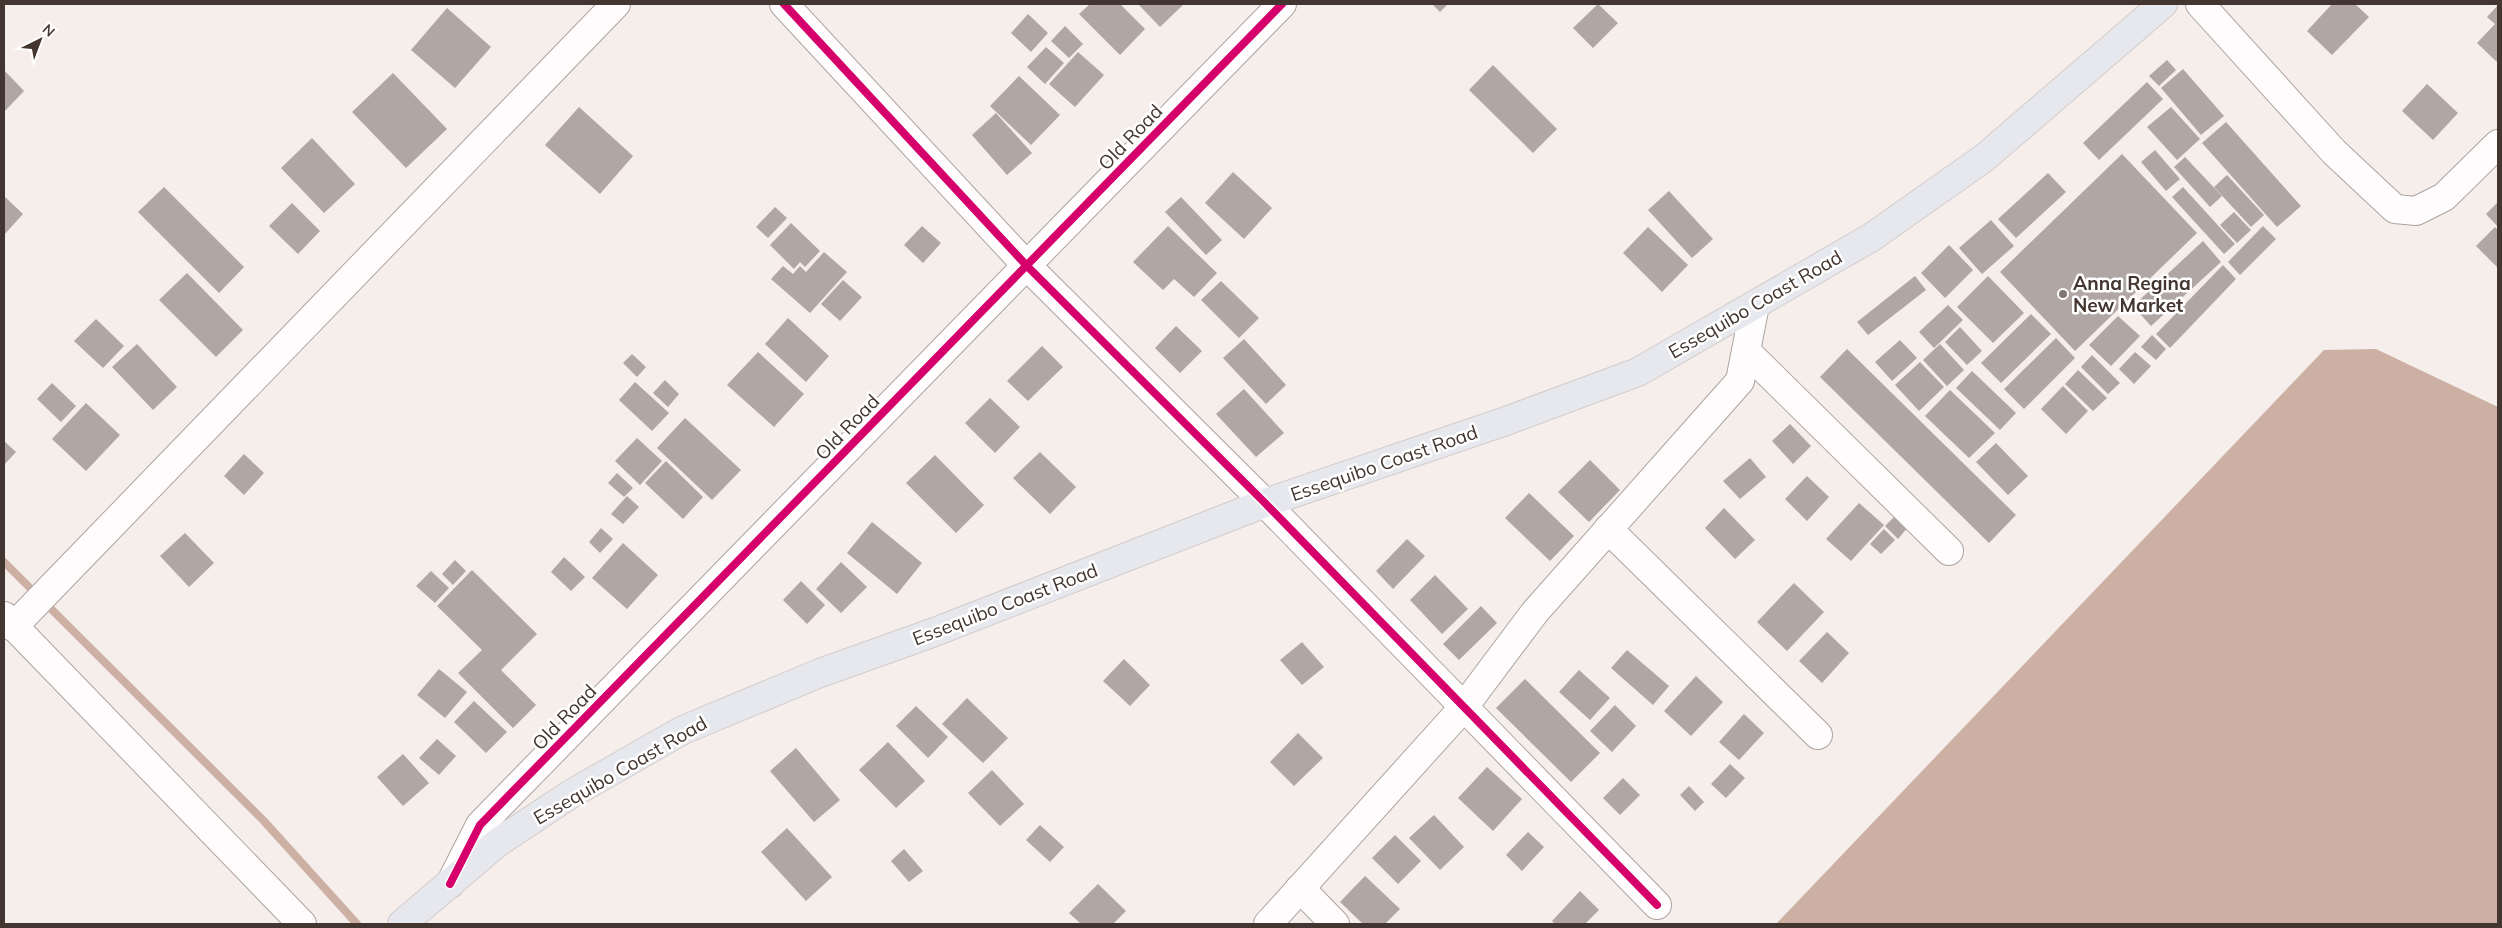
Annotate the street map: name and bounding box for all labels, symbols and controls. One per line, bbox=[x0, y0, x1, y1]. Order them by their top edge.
north arrow bbox=[15, 15, 65, 65]
text: N bbox=[39, 20, 59, 41]
street label: Old Road bbox=[1093, 99, 1167, 175]
street label: Essequibo Coast Road bbox=[1664, 245, 1846, 363]
place label: Anna Regina New Market bbox=[2073, 271, 2191, 317]
marker: Anna Regina New Market bbox=[2057, 288, 2069, 300]
street label: Old Road bbox=[810, 389, 884, 465]
street label: Essequibo Coast Road bbox=[1287, 420, 1481, 506]
street label: Essequibo Coast Road bbox=[909, 558, 1101, 650]
street label: Old Road bbox=[527, 679, 601, 755]
street label: Essequibo Coast Road bbox=[529, 711, 711, 829]

